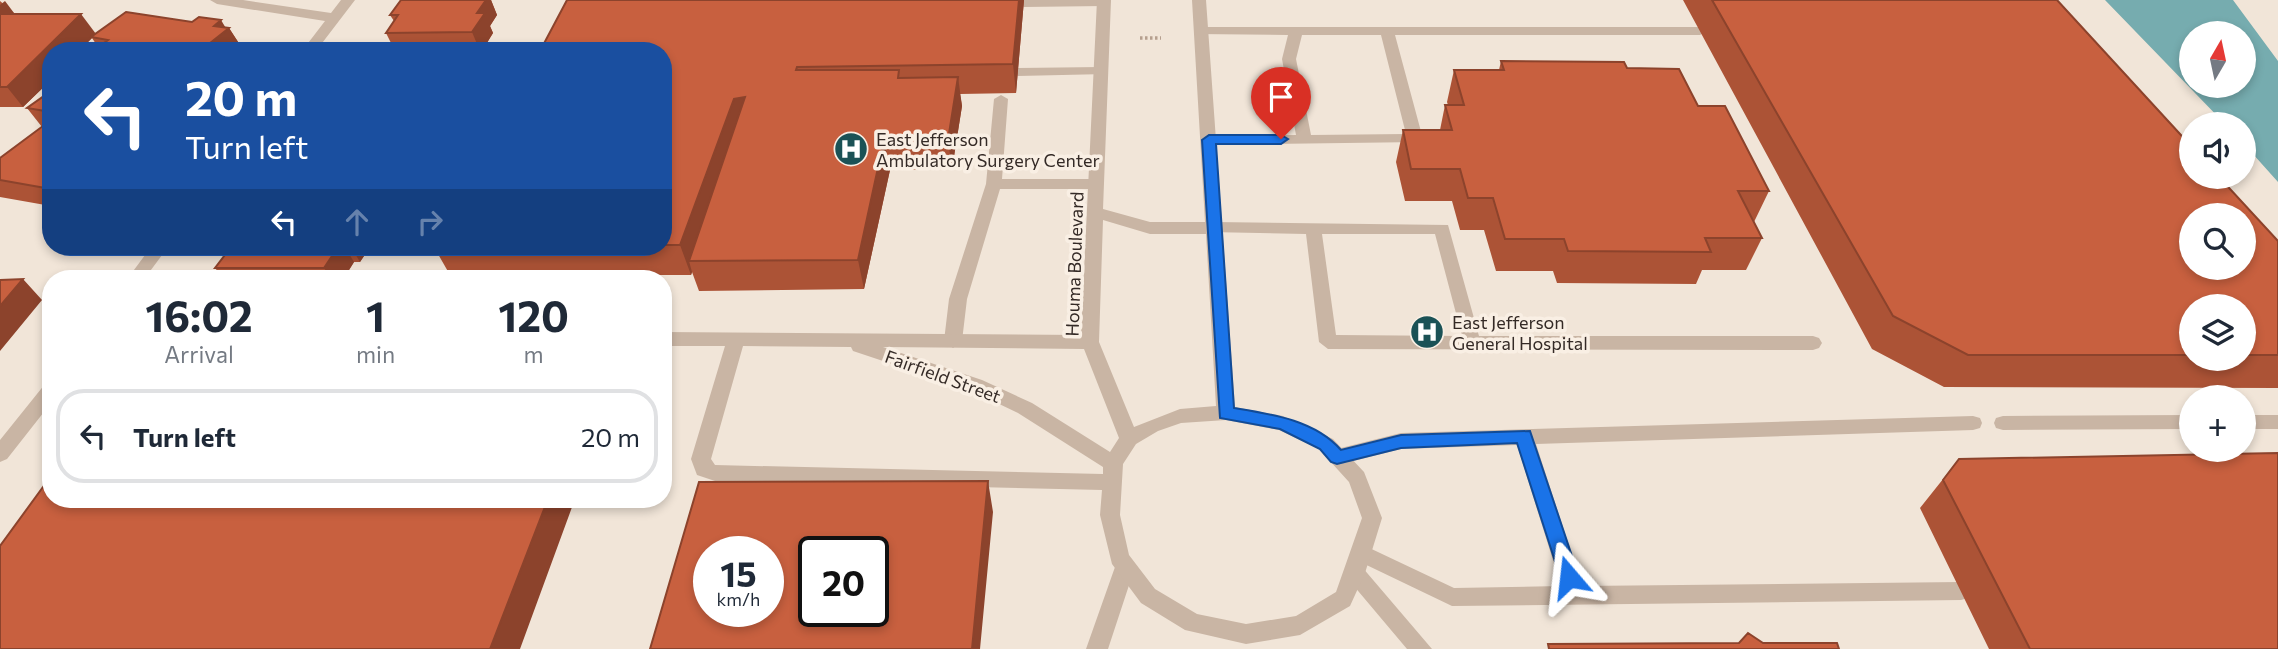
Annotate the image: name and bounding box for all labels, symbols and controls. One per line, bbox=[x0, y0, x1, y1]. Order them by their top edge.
north arrow bbox=[2179, 21, 2256, 98]
map controls bbox=[2179, 21, 2256, 462]
text: 20 m bbox=[185, 66, 297, 126]
pin bbox=[1251, 67, 1311, 139]
icon: left bbox=[70, 70, 161, 161]
icon: arrive bbox=[1262, 78, 1300, 116]
button: sound bbox=[2179, 112, 2256, 189]
text: Turn left bbox=[185, 126, 309, 166]
place label: East Jefferson Ambulatory Surgery Center bbox=[876, 128, 1100, 171]
hospital icon: East Jefferson Ambulatory Surgery Center bbox=[832, 130, 870, 168]
street label: Houma Boulevard bbox=[1060, 191, 1088, 337]
icon: left bbox=[265, 203, 303, 241]
icon: ahead bbox=[338, 203, 376, 241]
icon: right bbox=[411, 203, 449, 241]
button: search bbox=[2179, 203, 2256, 280]
text: 16:02 bbox=[145, 289, 253, 341]
text: 1 bbox=[366, 289, 385, 341]
text: 120 bbox=[498, 289, 569, 341]
button: layers bbox=[2179, 294, 2256, 371]
place label: East Jefferson General Hospital bbox=[1452, 311, 1588, 354]
hospital icon: East Jefferson General Hospital bbox=[1408, 313, 1446, 351]
text: Arrival bbox=[164, 340, 234, 368]
text: min bbox=[356, 340, 395, 368]
text: m bbox=[524, 340, 544, 368]
street label: Fairfield Street bbox=[882, 345, 1004, 407]
button: + bbox=[2179, 385, 2256, 462]
icon: left bbox=[74, 417, 112, 455]
text: Turn left bbox=[133, 421, 236, 452]
text: 20 m bbox=[581, 421, 640, 452]
speed limit sign: 20 bbox=[798, 536, 889, 627]
position arrow bbox=[1532, 540, 1606, 614]
text: 15 bbox=[720, 551, 757, 594]
text: km/h bbox=[717, 588, 760, 610]

